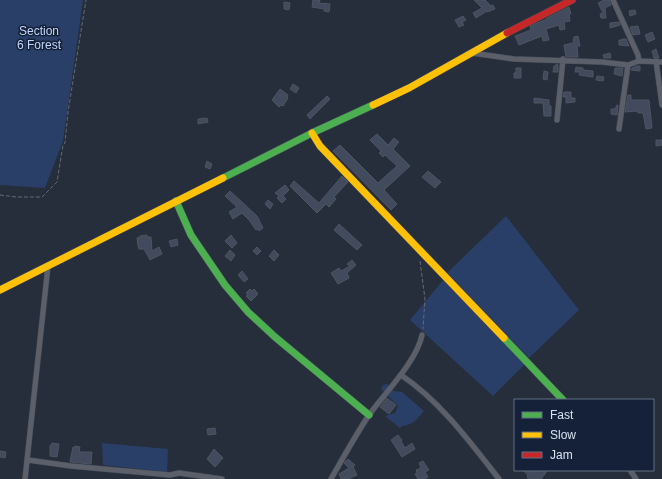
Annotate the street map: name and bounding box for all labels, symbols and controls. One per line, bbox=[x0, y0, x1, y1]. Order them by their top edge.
park label: Section 6 Forest bbox=[17, 24, 62, 52]
legend bbox=[514, 399, 654, 471]
text: Fast bbox=[550, 408, 574, 422]
text: Slow bbox=[550, 428, 576, 442]
text: Jam bbox=[550, 448, 573, 462]

